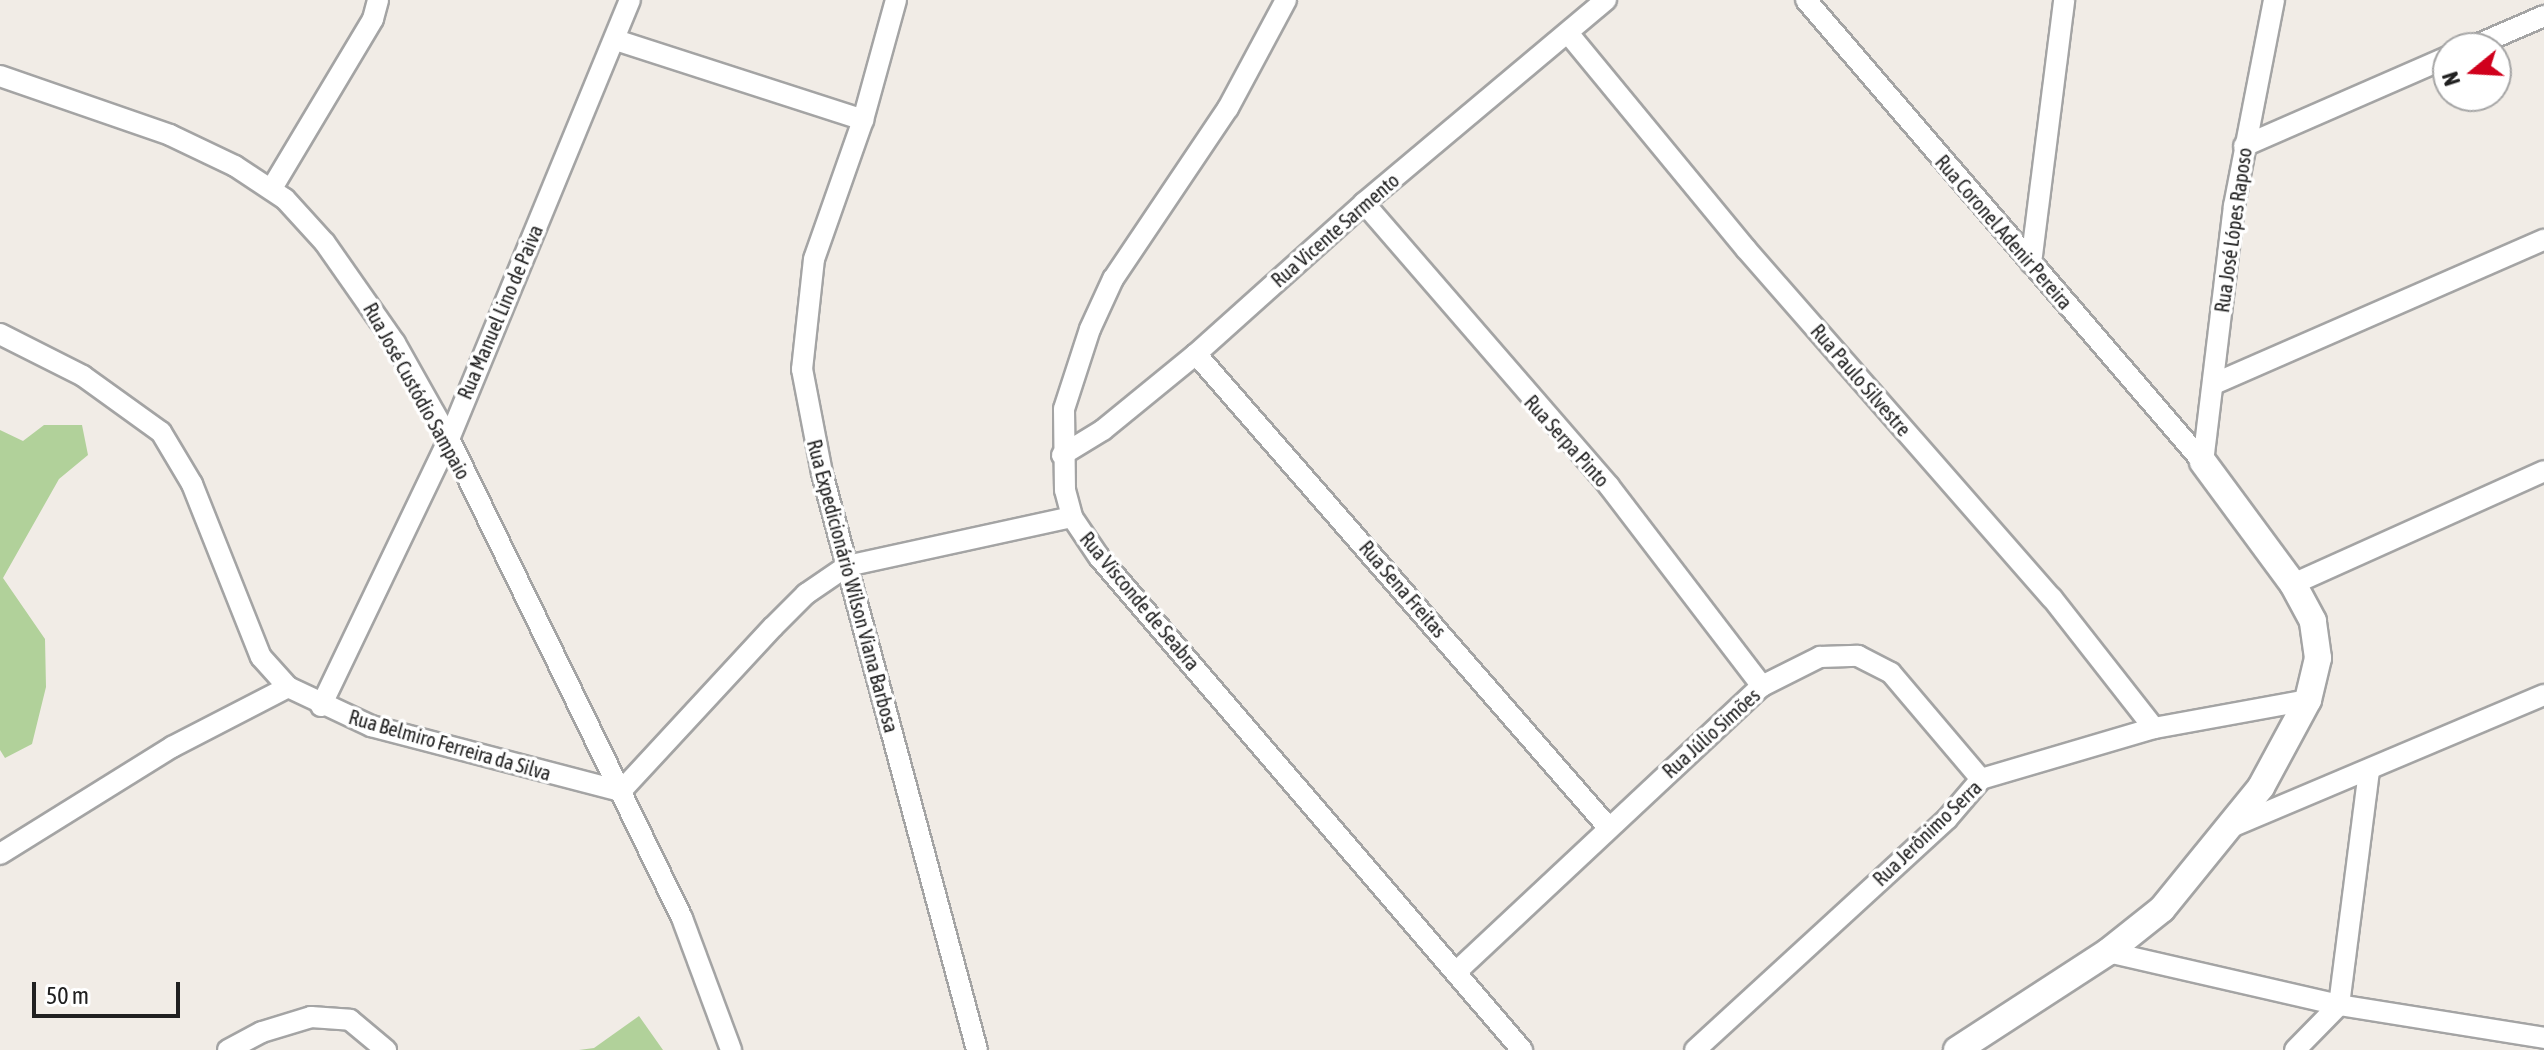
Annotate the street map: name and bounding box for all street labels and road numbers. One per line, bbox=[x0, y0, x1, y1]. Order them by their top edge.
street label: Rua José Lópes Raposo bbox=[2210, 146, 2256, 314]
street label: Rua Coronel Adenir Pereira bbox=[1930, 150, 2078, 314]
street label: Rua Vicente Sarmento bbox=[1266, 168, 1404, 292]
street label: Rua Manuel Lino de Paiva bbox=[452, 221, 548, 403]
street label: Rua José Custódio Sampaio bbox=[358, 299, 476, 483]
street label: Rua Paulo Silvestre bbox=[1806, 319, 1916, 441]
street label: Rua Serpa Pinto bbox=[1520, 390, 1614, 492]
street label: Rua Expedicionário Wilson Viana Barbosa bbox=[802, 437, 904, 735]
street label: Rua Visconde de Seabra bbox=[1075, 527, 1205, 675]
street label: Rua Sena Freitas bbox=[1354, 536, 1452, 642]
street label: Rua Júlio Simões bbox=[1657, 683, 1765, 783]
street label: Rua Belmiro Ferreira da Silva bbox=[346, 705, 554, 785]
street label: Rua Jerônimo Serra bbox=[1868, 775, 1986, 891]

